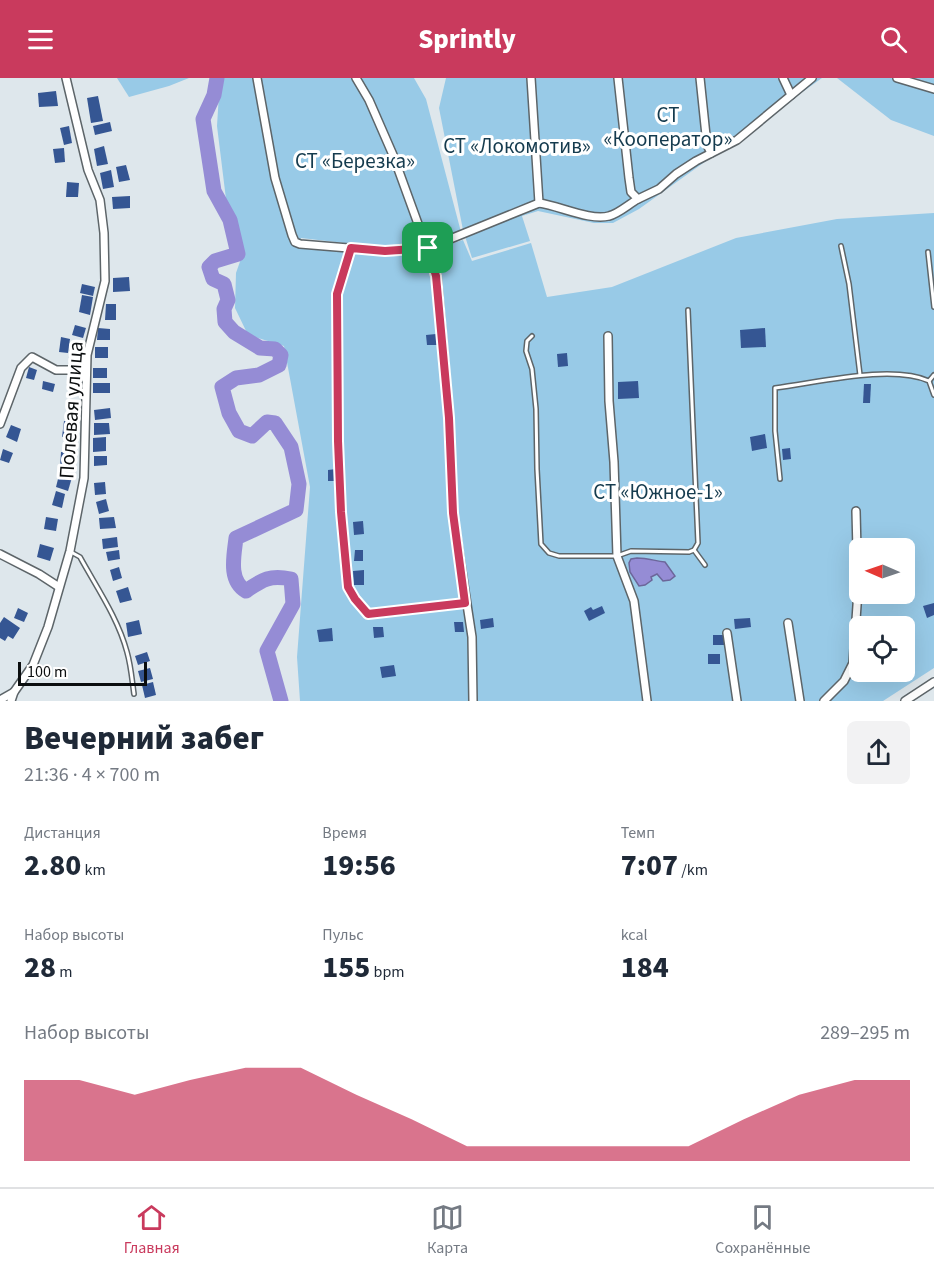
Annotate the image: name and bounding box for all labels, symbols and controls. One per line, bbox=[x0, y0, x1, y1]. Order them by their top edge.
text: Sprintly bbox=[418, 20, 516, 59]
icon: menu bbox=[24, 23, 57, 56]
icon: search bbox=[877, 23, 910, 56]
park label: СТ «Кооператор» bbox=[604, 100, 732, 154]
park label: СТ «Локомотив» bbox=[443, 131, 591, 161]
park label: СТ «Березка» bbox=[295, 146, 415, 176]
pin bbox=[402, 222, 453, 273]
icon: arrive bbox=[411, 231, 444, 264]
street label: Полевая улица bbox=[51, 340, 91, 480]
park label: СТ «Южное-1» bbox=[593, 477, 723, 507]
north arrow bbox=[849, 538, 915, 604]
map controls bbox=[849, 538, 915, 682]
button: locate bbox=[849, 616, 915, 682]
scale bar bbox=[18, 659, 147, 686]
text: 100 m bbox=[27, 661, 67, 683]
text: Вечерний забег bbox=[24, 715, 264, 762]
button: share bbox=[847, 721, 910, 784]
text: 21:36 · 4 × 700 m bbox=[24, 761, 160, 789]
text: Дистанция bbox=[24, 822, 101, 844]
text: Время bbox=[322, 822, 367, 844]
text: Темп bbox=[621, 822, 655, 844]
text: 2.80 bbox=[24, 844, 81, 887]
text: 19:56 bbox=[322, 844, 396, 887]
text: 7:07 bbox=[621, 844, 678, 887]
text: km bbox=[81, 859, 106, 881]
text: /km bbox=[678, 859, 708, 881]
text: Набор высоты bbox=[24, 924, 124, 946]
text: Пульс bbox=[322, 924, 364, 946]
text: kcal bbox=[621, 924, 648, 946]
text: 28 bbox=[24, 946, 56, 989]
text: 155 bbox=[322, 946, 370, 989]
text: 184 bbox=[621, 946, 669, 989]
text: m bbox=[56, 961, 73, 983]
text: bpm bbox=[370, 961, 405, 983]
text: Набор высоты bbox=[24, 1019, 149, 1047]
text: 289–295 m bbox=[820, 1019, 910, 1047]
tab: Главная bbox=[124, 1201, 180, 1259]
tab: Карта bbox=[427, 1201, 468, 1259]
tab: Сохранённые bbox=[715, 1201, 810, 1259]

